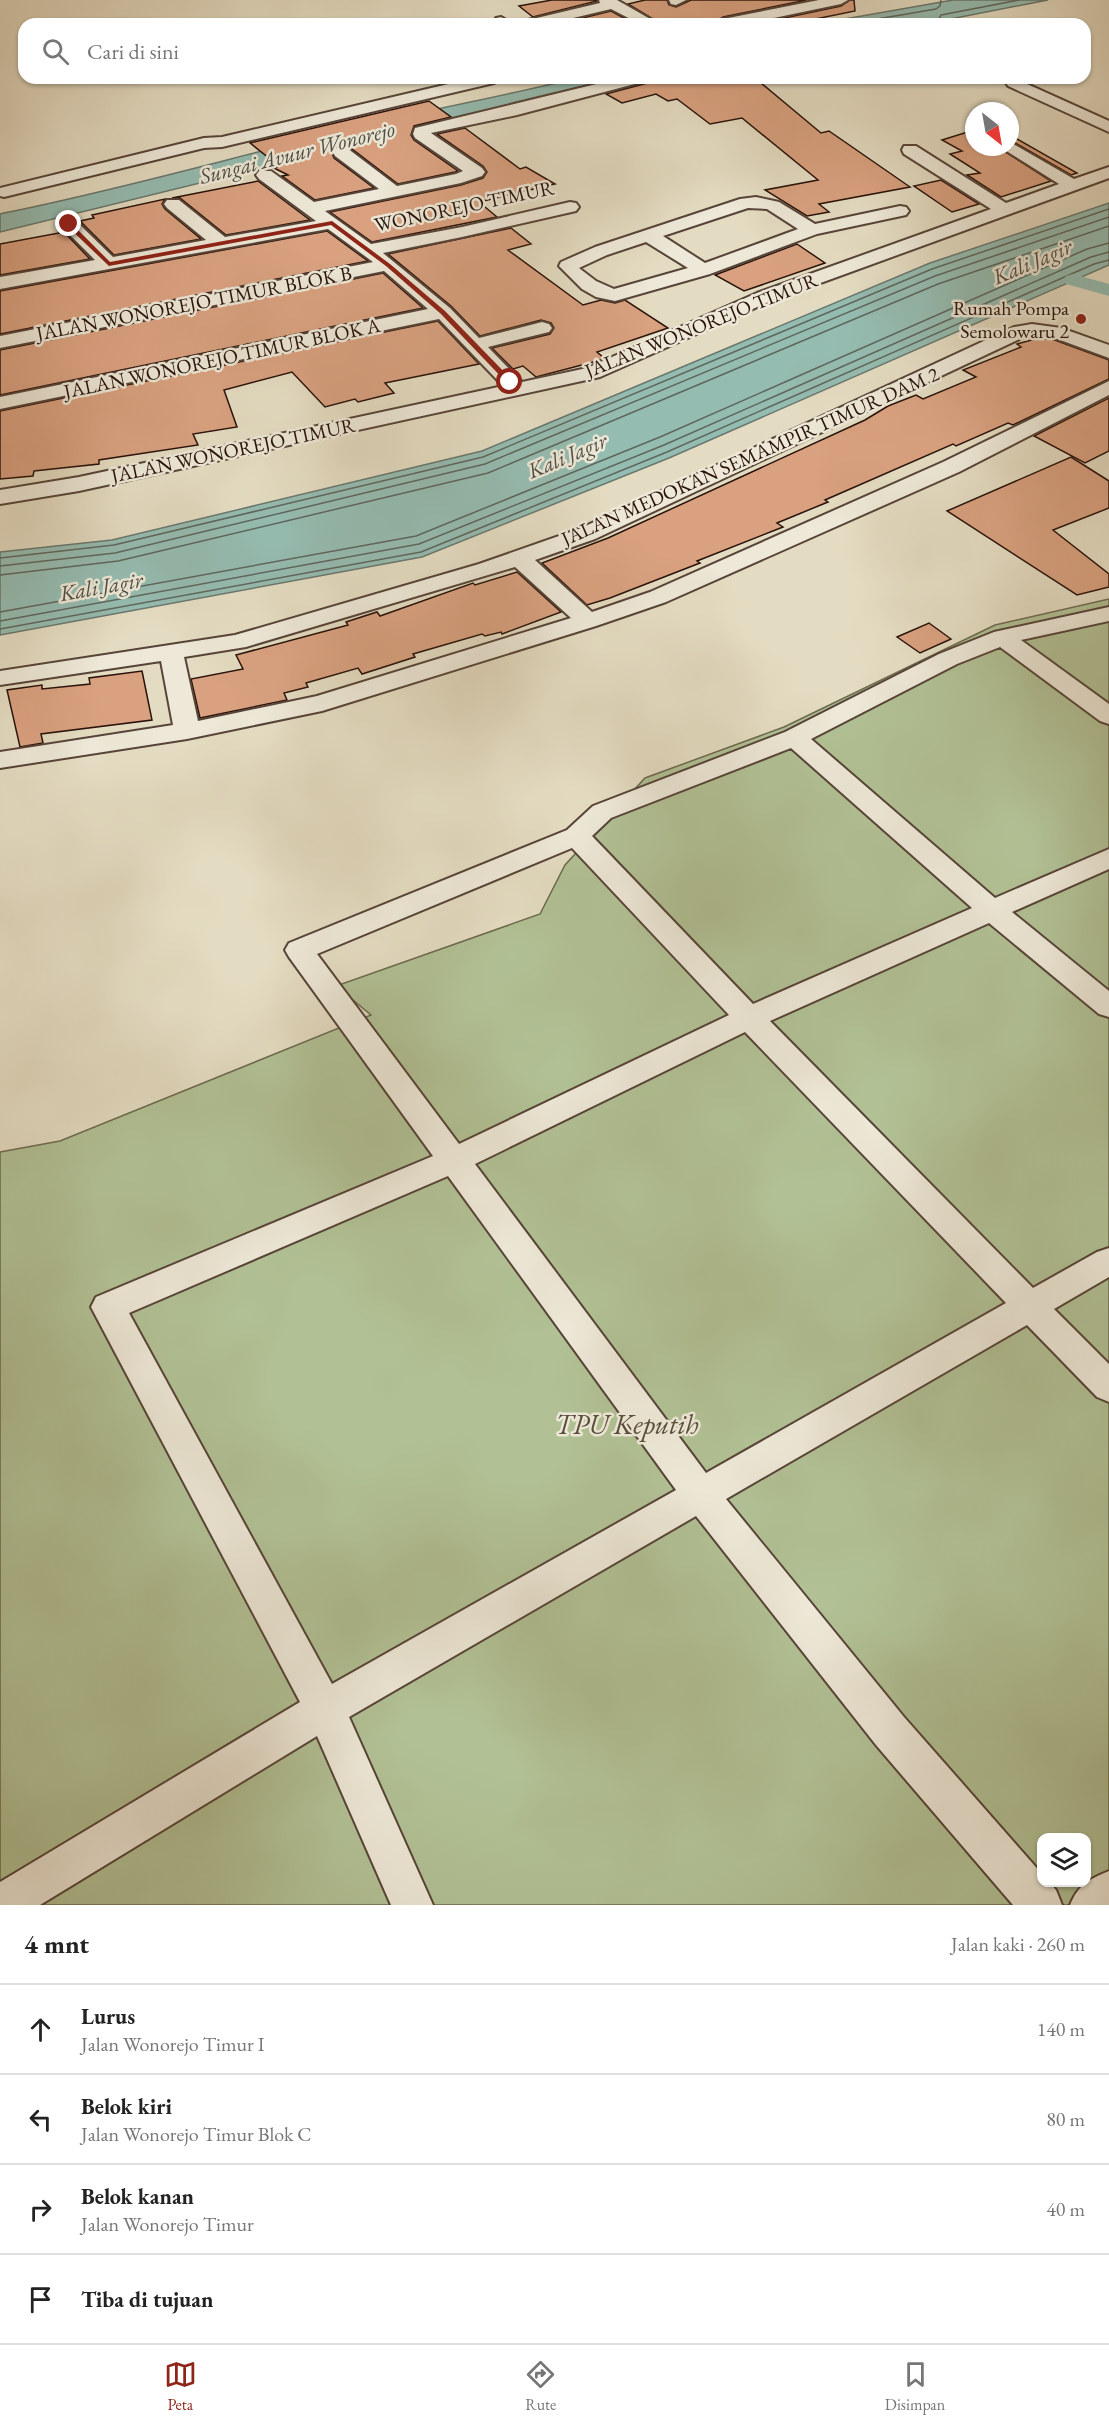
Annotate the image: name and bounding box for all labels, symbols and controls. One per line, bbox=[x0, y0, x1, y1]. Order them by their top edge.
search box bbox=[18, 18, 1091, 84]
icon: search bbox=[39, 35, 72, 68]
text: Cari di sini bbox=[87, 37, 179, 66]
north arrow bbox=[965, 102, 1019, 156]
water label: Sungai Avuur Wonorejo bbox=[195, 114, 398, 191]
street label: WONOREJO TIMUR bbox=[372, 174, 557, 238]
route end bbox=[55, 210, 81, 236]
water label: Kali Jagir bbox=[987, 231, 1078, 292]
street label: JALAN WONOREJO TIMUR BLOK B bbox=[32, 260, 354, 347]
street label: JALAN WONOREJO TIMUR bbox=[579, 266, 822, 384]
place label: Rumah Pompa Semolowaru 2 bbox=[953, 295, 1069, 344]
street label: JALAN WONOREJO TIMUR BLOK A bbox=[59, 312, 383, 405]
marker: Rumah Pompa Semolowaru 2 bbox=[1074, 312, 1088, 326]
street label: JALAN MEDOKAN SEMAMPIR TIMUR DAM 2 bbox=[555, 360, 943, 552]
route start bbox=[496, 368, 522, 394]
street label: JALAN WONOREJO TIMUR bbox=[107, 411, 358, 489]
water label: Kali Jagir bbox=[522, 425, 613, 486]
water label: Kali Jagir bbox=[56, 565, 146, 608]
park label: TPU Keputih bbox=[555, 1406, 699, 1442]
map controls bbox=[1037, 1833, 1091, 1887]
button: layers bbox=[1037, 1833, 1091, 1887]
text: 4 mnt bbox=[24, 1927, 89, 1961]
text: Jalan kaki · 260 m bbox=[951, 1931, 1085, 1957]
text: Lurus bbox=[81, 2002, 135, 2031]
icon: ahead bbox=[24, 2013, 57, 2046]
text: 140 m bbox=[1037, 2016, 1085, 2042]
text: Jalan Wonorejo Timur I bbox=[81, 2031, 265, 2057]
text: Belok kiri bbox=[81, 2092, 172, 2121]
icon: left bbox=[24, 2103, 57, 2136]
text: 80 m bbox=[1046, 2106, 1085, 2132]
text: Jalan Wonorejo Timur Blok C bbox=[81, 2121, 312, 2147]
text: Belok kanan bbox=[81, 2182, 194, 2211]
icon: right bbox=[24, 2193, 57, 2226]
text: 40 m bbox=[1046, 2196, 1085, 2222]
text: Jalan Wonorejo Timur bbox=[81, 2211, 254, 2237]
icon: arrive bbox=[24, 2283, 57, 2316]
text: Tiba di tujuan bbox=[81, 2285, 213, 2314]
tab: Peta bbox=[164, 2358, 197, 2415]
tab: Rute bbox=[524, 2358, 557, 2415]
tab: Disimpan bbox=[885, 2358, 945, 2415]

